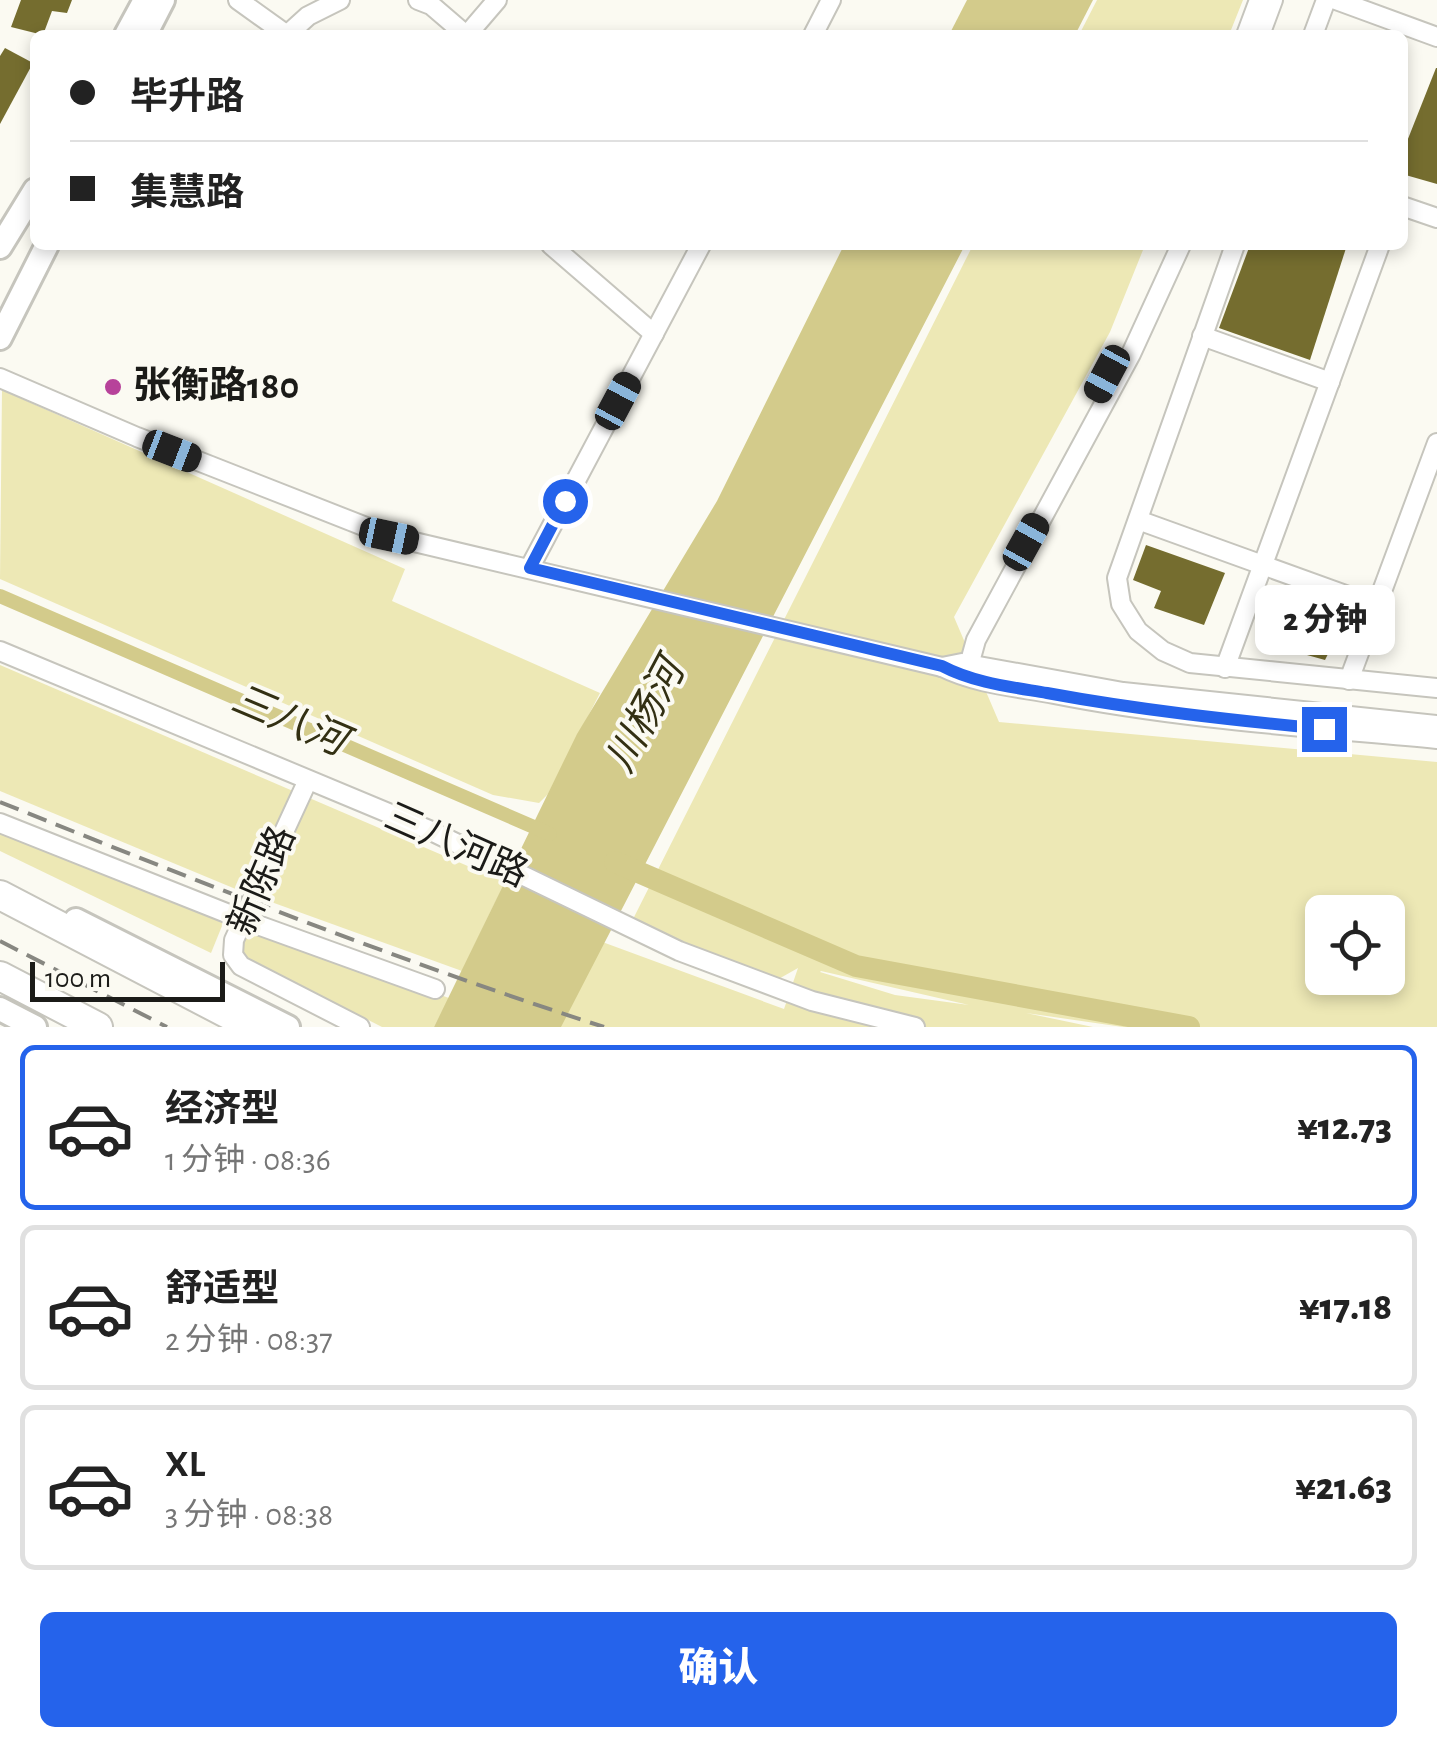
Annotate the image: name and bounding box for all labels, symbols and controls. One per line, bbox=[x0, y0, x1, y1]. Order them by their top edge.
text: 毕升路 bbox=[130, 79, 244, 117]
text: 集慧路 bbox=[130, 175, 244, 213]
car bbox=[1080, 340, 1134, 408]
place label: 张衡路180 bbox=[133, 365, 299, 406]
car bbox=[591, 367, 645, 435]
marker: 张衡路180 bbox=[102, 376, 124, 398]
car bbox=[139, 426, 205, 476]
route start bbox=[543, 479, 588, 524]
car bbox=[998, 508, 1054, 576]
car bbox=[357, 515, 421, 557]
callout: 2 分钟 bbox=[1254, 584, 1394, 654]
text: 2 分钟 bbox=[1283, 604, 1367, 636]
water label: 川杨河 bbox=[598, 647, 695, 778]
water label: 三八河 bbox=[226, 677, 359, 766]
route end bbox=[1302, 707, 1347, 752]
street label: 三八河路 bbox=[379, 796, 534, 894]
street label: 新陈路 bbox=[220, 820, 303, 941]
map controls bbox=[1305, 895, 1405, 995]
button: locate bbox=[1305, 895, 1405, 995]
scale bar bbox=[30, 957, 225, 1001]
text: 100 m bbox=[45, 965, 111, 993]
icon: car bbox=[45, 1083, 135, 1173]
text: 经济型 bbox=[165, 1091, 279, 1129]
text: ¥12.73 bbox=[1297, 1109, 1392, 1147]
text: 1 分钟 · 08:36 bbox=[165, 1144, 331, 1176]
icon: car bbox=[45, 1263, 135, 1353]
text: 舒适型 bbox=[165, 1271, 279, 1309]
text: ¥17.18 bbox=[1299, 1289, 1392, 1327]
text: 2 分钟 · 08:37 bbox=[165, 1324, 333, 1356]
icon: car bbox=[45, 1443, 135, 1533]
text: XL bbox=[165, 1446, 205, 1484]
text: ¥21.63 bbox=[1295, 1469, 1392, 1507]
text: 3 分钟 · 08:38 bbox=[165, 1499, 333, 1531]
button: 确认 bbox=[40, 1612, 1397, 1727]

